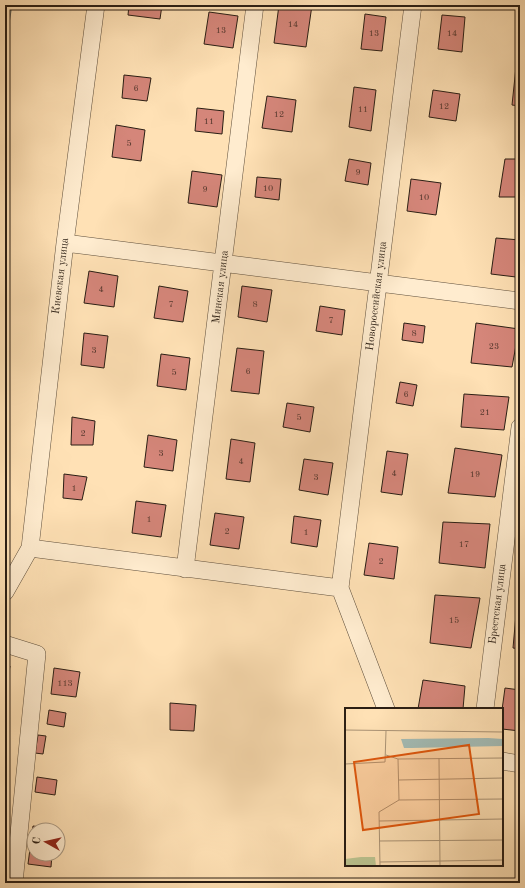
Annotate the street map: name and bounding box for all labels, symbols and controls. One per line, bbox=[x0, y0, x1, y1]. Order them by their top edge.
house number: 14 bbox=[288, 20, 298, 29]
house number: 13 bbox=[216, 26, 226, 35]
house number: 13 bbox=[369, 29, 379, 38]
house number: 14 bbox=[447, 29, 457, 38]
house number: 6 bbox=[133, 84, 139, 93]
house number: 12 bbox=[439, 102, 449, 111]
house number: 11 bbox=[358, 105, 368, 114]
house number: 12 bbox=[274, 110, 284, 119]
house number: 11 bbox=[204, 117, 214, 126]
house number: 5 bbox=[126, 139, 132, 148]
house number: 9 bbox=[355, 168, 361, 177]
house number: 10 bbox=[263, 184, 273, 193]
house number: 9 bbox=[202, 185, 208, 194]
house number: 10 bbox=[419, 193, 429, 202]
street label: Киевская улица bbox=[51, 237, 71, 315]
street label: Новороссийская улица bbox=[365, 240, 389, 351]
street label: Минская улица bbox=[211, 249, 231, 324]
house number: 4 bbox=[98, 285, 104, 294]
house number: 7 bbox=[168, 300, 174, 309]
house number: 8 bbox=[252, 300, 258, 309]
house number: 7 bbox=[328, 316, 334, 325]
house number: 8 bbox=[411, 329, 417, 338]
house number: 23 bbox=[489, 342, 499, 351]
house number: 3 bbox=[91, 346, 97, 355]
house number: 6 bbox=[245, 367, 251, 376]
house number: 5 bbox=[171, 368, 177, 377]
house number: 6 bbox=[403, 390, 409, 399]
house number: 21 bbox=[480, 408, 490, 417]
house number: 5 bbox=[296, 413, 302, 422]
house number: 2 bbox=[80, 429, 86, 438]
house number: 3 bbox=[158, 449, 164, 458]
house number: 4 bbox=[238, 457, 244, 466]
house number: 4 bbox=[391, 469, 397, 478]
house number: 19 bbox=[470, 470, 480, 479]
house number: 3 bbox=[313, 473, 319, 482]
house number: 1 bbox=[71, 484, 77, 493]
house number: 1 bbox=[146, 515, 152, 524]
house number: 2 bbox=[224, 527, 230, 536]
house number: 1 bbox=[303, 528, 309, 537]
house number: 17 bbox=[459, 540, 469, 549]
house number: 2 bbox=[378, 557, 384, 566]
street label: Брестская улица bbox=[488, 562, 508, 645]
house number: 15 bbox=[449, 616, 459, 625]
house number: 113 bbox=[57, 679, 73, 688]
inset map bbox=[345, 708, 503, 866]
north arrow bbox=[26, 822, 66, 862]
text: С bbox=[32, 836, 44, 845]

